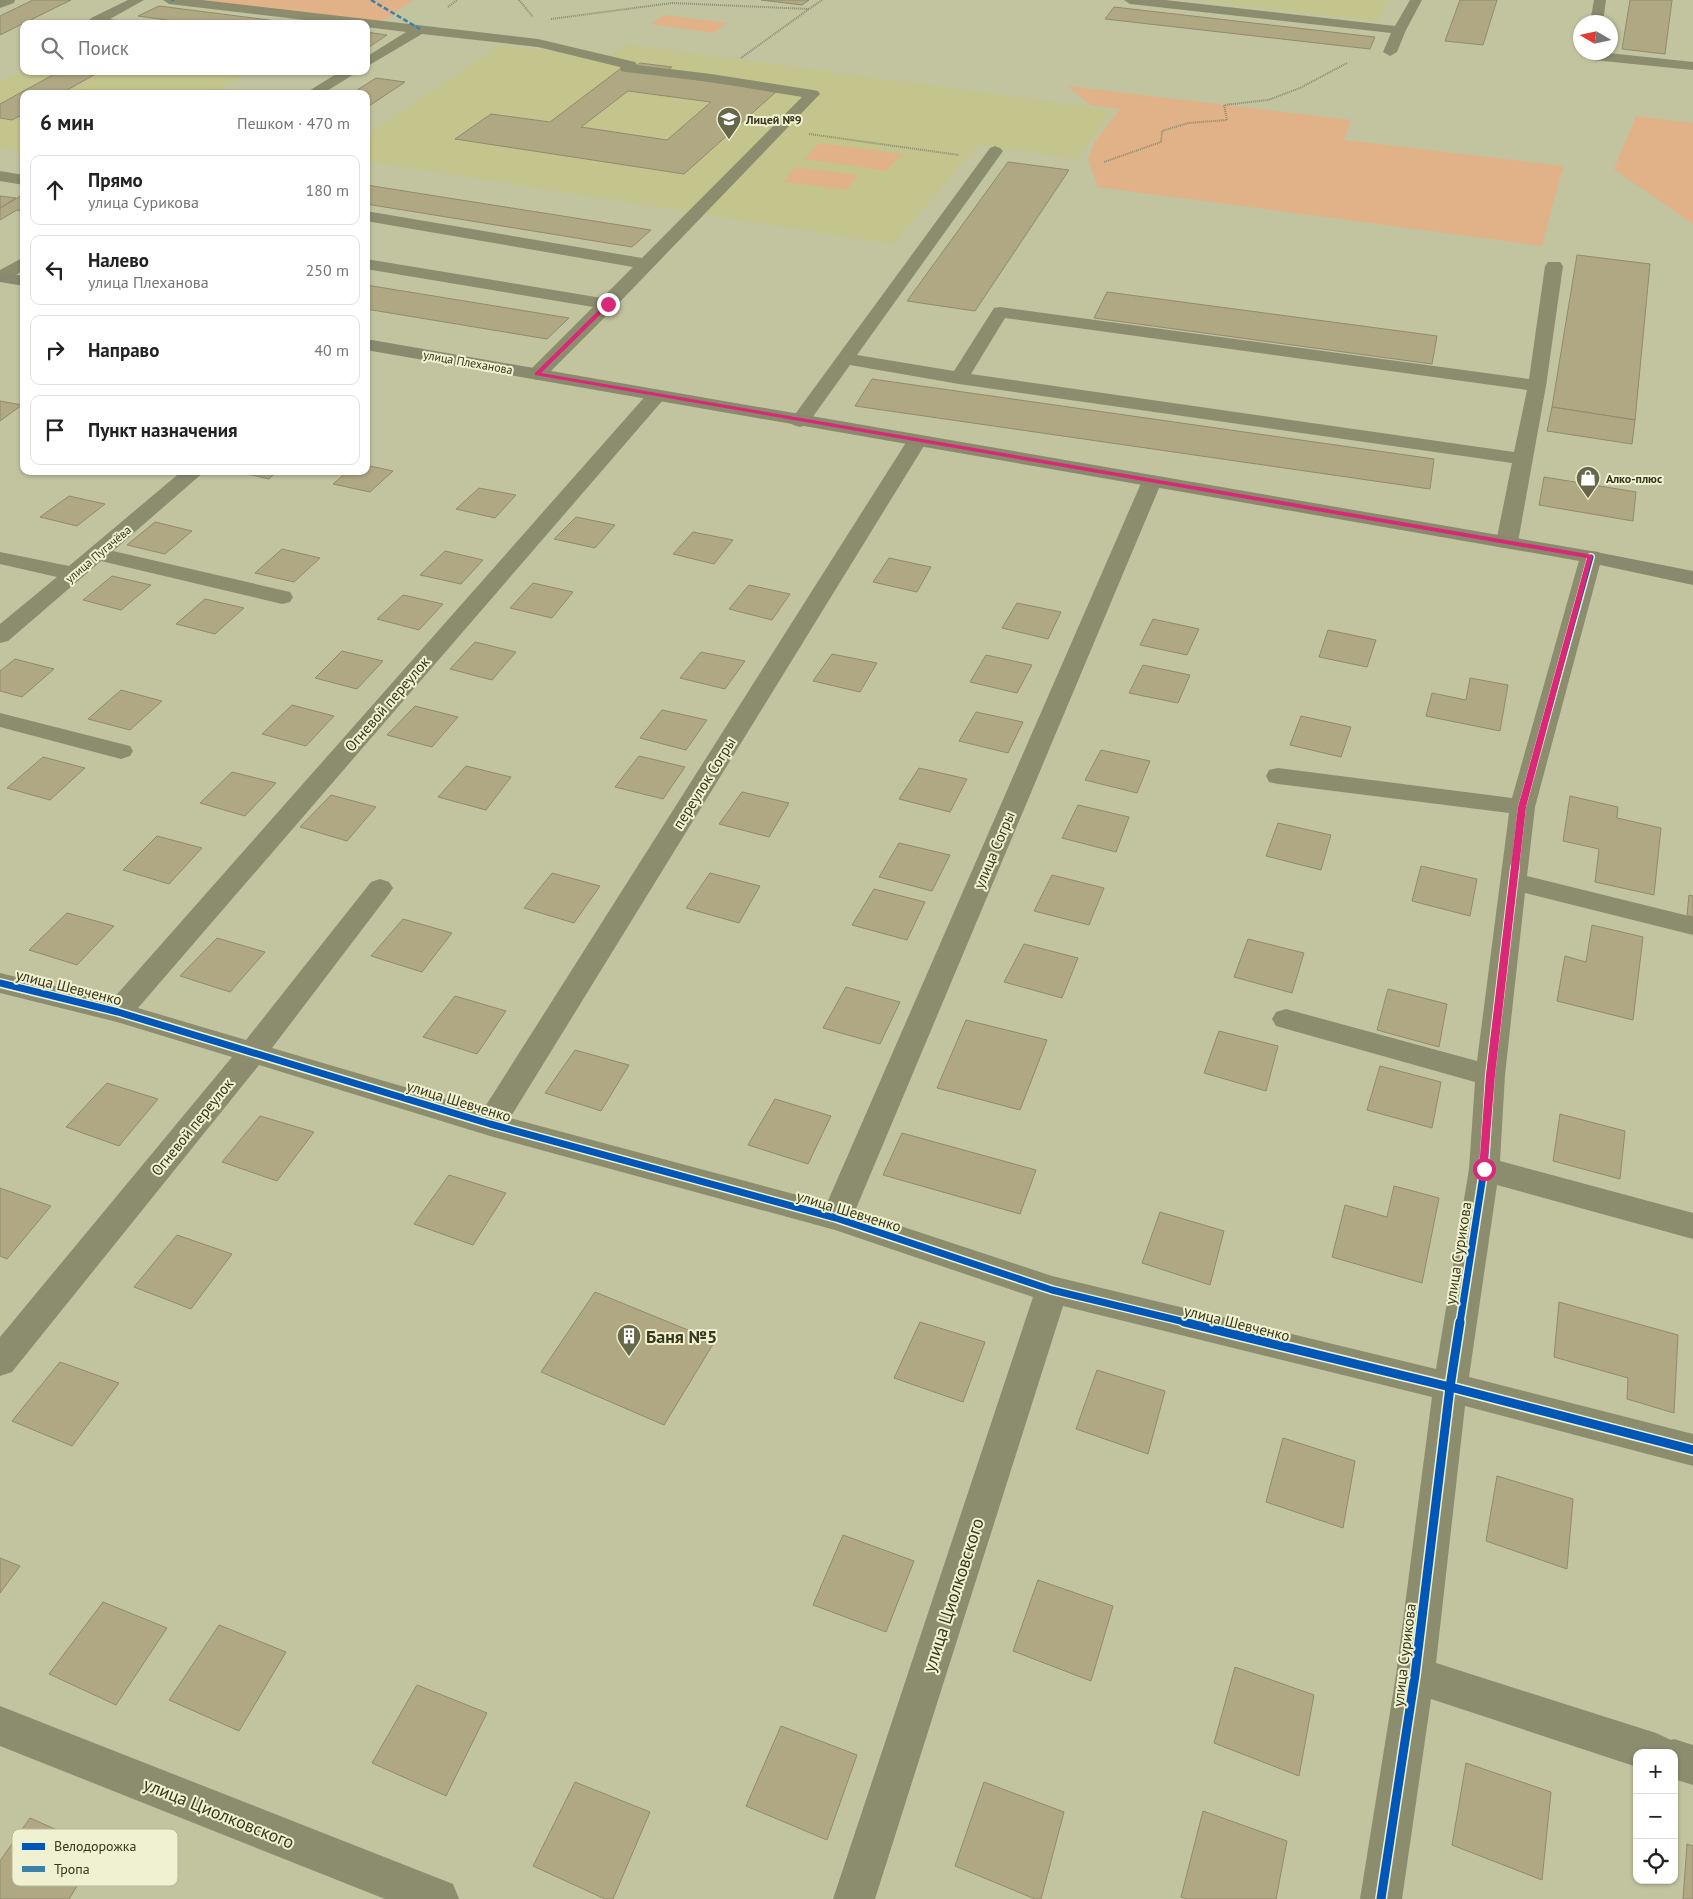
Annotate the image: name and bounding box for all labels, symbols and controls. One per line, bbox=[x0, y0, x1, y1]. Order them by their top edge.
north arrow bbox=[1573, 15, 1618, 60]
search box bbox=[20, 20, 370, 75]
icon: search bbox=[38, 34, 66, 62]
text: Поиск bbox=[78, 36, 129, 60]
school or university icon: Лицей №9 bbox=[716, 106, 742, 140]
text: 6 мин bbox=[40, 109, 94, 136]
place label: Лицей №9 bbox=[745, 112, 802, 127]
text: Пешком · 470 m bbox=[237, 113, 350, 133]
text: Прямо bbox=[88, 168, 143, 192]
icon: ahead bbox=[41, 176, 69, 204]
text: 180 m bbox=[306, 180, 349, 200]
text: улица Сурикова bbox=[88, 192, 199, 212]
text: Налево bbox=[88, 248, 149, 272]
icon: left bbox=[41, 256, 69, 284]
text: 250 m bbox=[306, 260, 349, 280]
text: улица Плеханова bbox=[88, 272, 209, 292]
route end bbox=[597, 293, 620, 316]
icon: right bbox=[41, 336, 69, 364]
text: Направо bbox=[88, 338, 159, 362]
text: 40 m bbox=[314, 340, 349, 360]
street label: улица Плеханова bbox=[422, 347, 514, 377]
icon: arrive bbox=[41, 416, 69, 444]
text: Пункт назначения bbox=[88, 418, 238, 442]
shop icon: Алко-плюс bbox=[1575, 465, 1601, 499]
place label: Алко-плюс bbox=[1606, 471, 1662, 486]
street label: улица Пугачёва bbox=[62, 522, 134, 586]
street label: Огневой переулок bbox=[340, 652, 434, 755]
street label: переулок Согры bbox=[668, 734, 740, 832]
street label: улица Согры bbox=[969, 809, 1019, 891]
street label: улица Шевченко bbox=[14, 965, 124, 1009]
street label: Огневой переулок bbox=[147, 1074, 238, 1180]
street label: улица Шевченко bbox=[404, 1076, 514, 1126]
route start bbox=[1473, 1158, 1496, 1181]
street label: улица Шевченко bbox=[794, 1186, 904, 1236]
street label: улица Сурикова bbox=[1440, 1200, 1476, 1306]
street label: улица Шевченко bbox=[1182, 1301, 1292, 1345]
building icon: Баня №5 bbox=[616, 1323, 642, 1357]
place label: Баня №5 bbox=[646, 1325, 717, 1348]
street label: улица Циолковского bbox=[917, 1515, 989, 1675]
street label: улица Сурикова bbox=[1388, 1602, 1420, 1708]
map controls bbox=[1633, 1749, 1678, 1884]
button: + bbox=[1633, 1749, 1678, 1794]
street label: улица Циолковского bbox=[140, 1772, 298, 1854]
button: − bbox=[1633, 1794, 1678, 1839]
legend bbox=[12, 1829, 178, 1886]
text: Велодорожка bbox=[54, 1837, 136, 1855]
button: locate bbox=[1633, 1839, 1678, 1884]
text: Тропа bbox=[54, 1860, 90, 1878]

